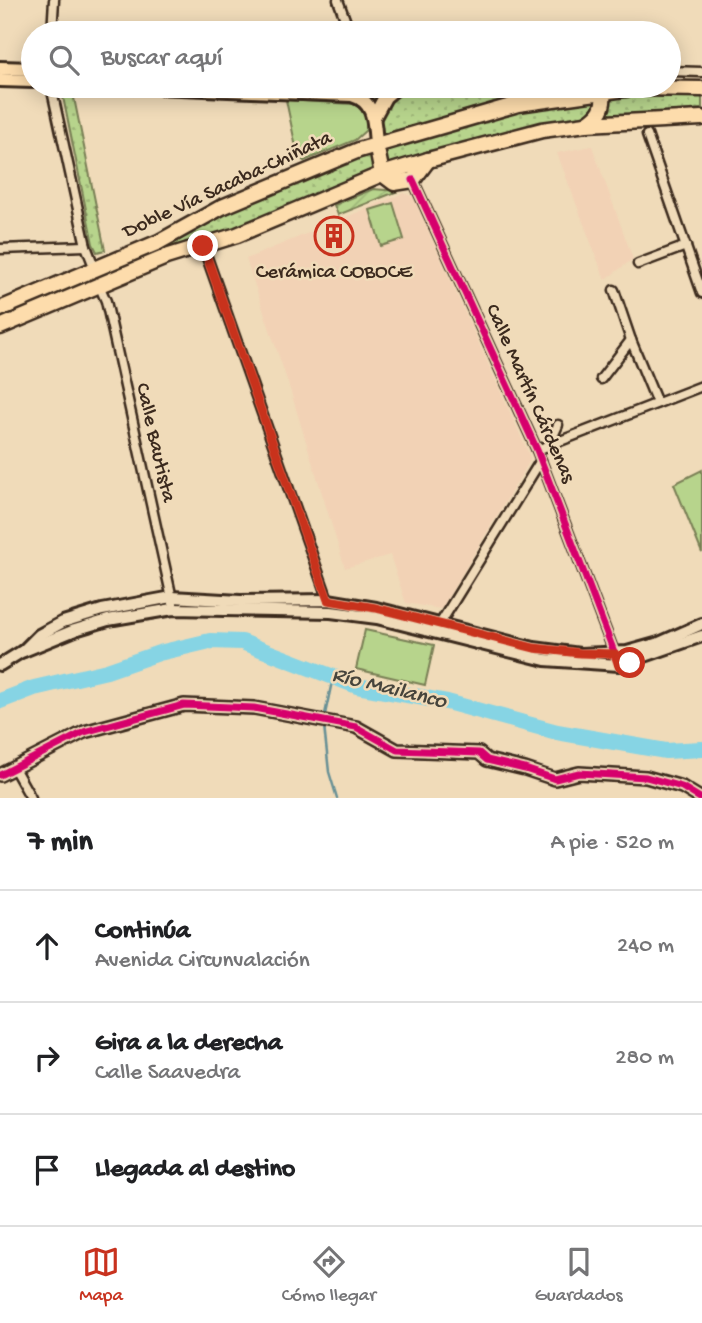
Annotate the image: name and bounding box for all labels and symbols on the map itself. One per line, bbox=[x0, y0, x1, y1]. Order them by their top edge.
street label: Doble Vía Sacaba-Chiñata bbox=[118, 126, 338, 246]
building icon: Cerámica COBOCE bbox=[313, 215, 355, 257]
route end bbox=[187, 230, 218, 261]
place label: Cerámica COBOCE bbox=[256, 261, 413, 286]
street label: Calle Martín Cárdenas bbox=[478, 301, 580, 488]
street label: Calle Bautista bbox=[128, 381, 180, 506]
route start bbox=[614, 647, 645, 678]
water label: Río Mailanco bbox=[329, 662, 450, 716]

